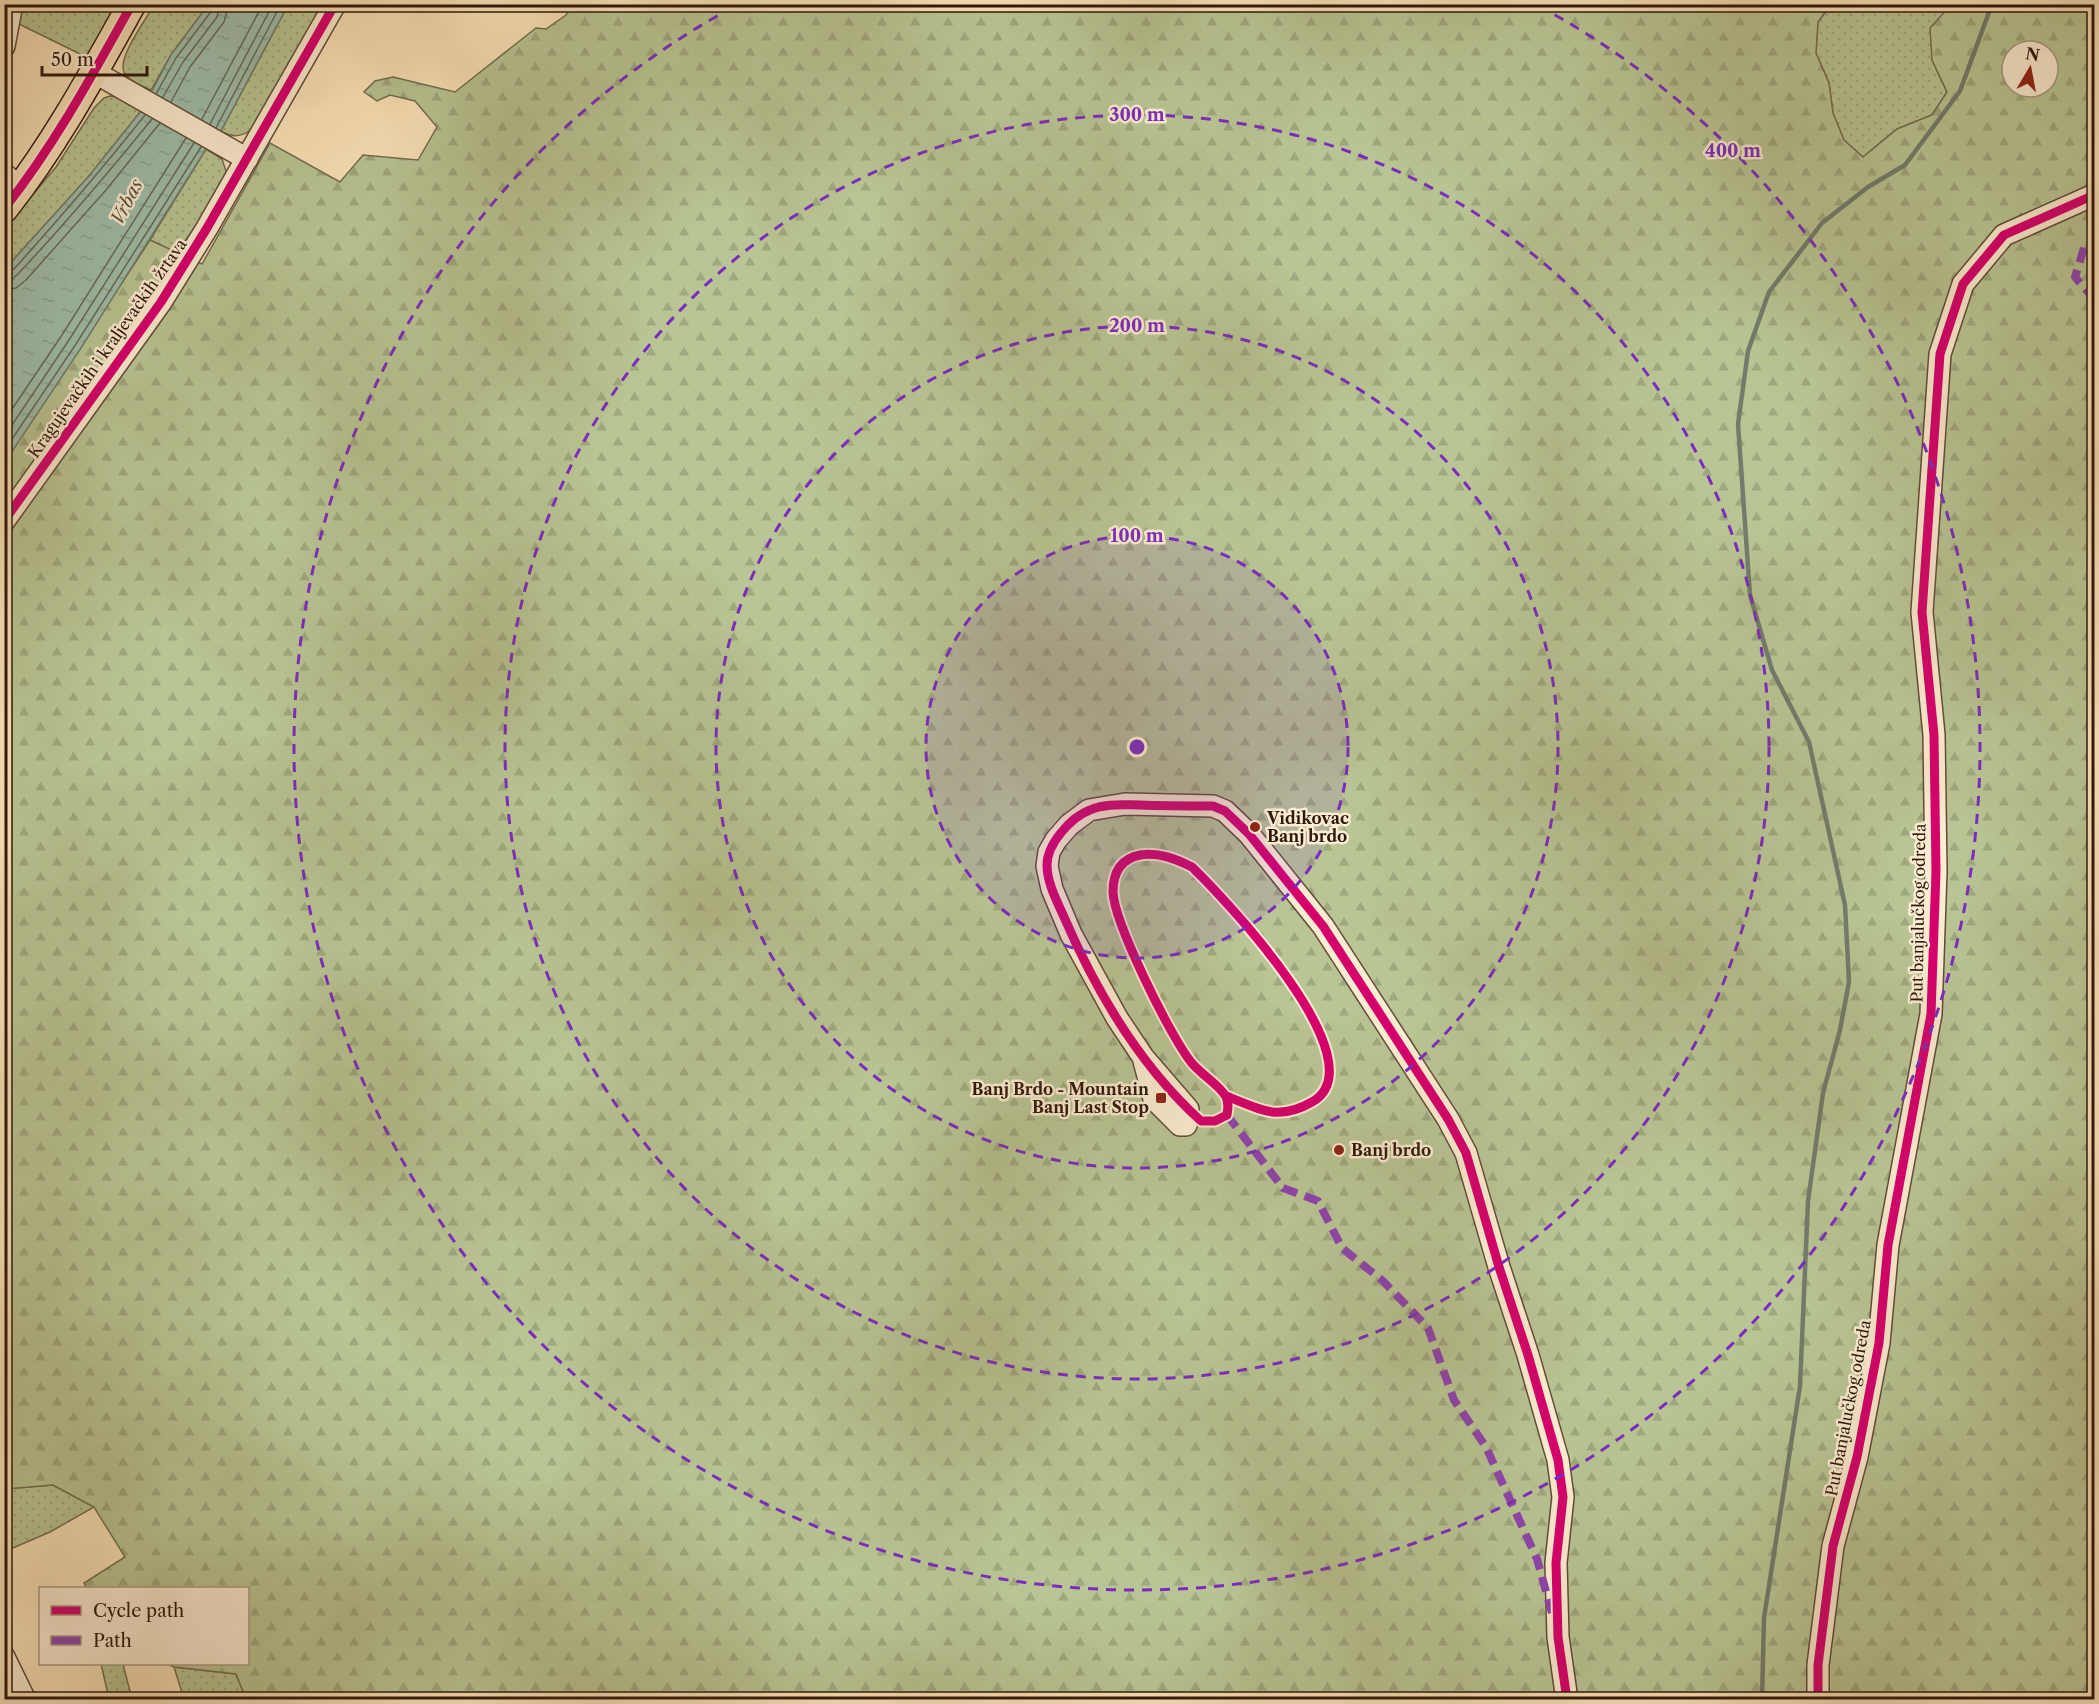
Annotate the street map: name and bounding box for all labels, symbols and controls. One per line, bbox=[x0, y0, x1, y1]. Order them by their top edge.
scale bar bbox=[42, 39, 147, 77]
north arrow bbox=[2000, 39, 2060, 99]
text: N bbox=[2024, 43, 2041, 65]
text: 50 m bbox=[51, 49, 94, 71]
text: 300 m bbox=[1109, 104, 1165, 126]
text: 400 m bbox=[1705, 140, 1761, 162]
water label: Vrbas bbox=[106, 175, 148, 229]
street label: Kragujevačkih i kraljevačkih žrtava bbox=[23, 234, 191, 461]
text: 200 m bbox=[1109, 315, 1165, 337]
text: 100 m bbox=[1110, 525, 1164, 547]
centre of rings bbox=[1127, 737, 1147, 757]
place label: Vidikovac Banj brdo bbox=[1266, 808, 1349, 846]
marker: Vidikovac Banj brdo bbox=[1248, 820, 1262, 834]
street label: Put banjalučkog odreda bbox=[1906, 823, 1930, 1003]
place label: Banj Brdo - Mountain Banj Last Stop bbox=[972, 1079, 1149, 1117]
marker: Banj Brdo - Mountain Banj Last Stop bbox=[1154, 1091, 1168, 1105]
place label: Banj brdo bbox=[1351, 1140, 1431, 1160]
marker: Banj brdo bbox=[1332, 1143, 1346, 1157]
street label: Put banjalučkog odreda bbox=[1821, 1318, 1875, 1498]
legend bbox=[39, 1587, 249, 1665]
text: Cycle path bbox=[93, 1600, 184, 1622]
text: Path bbox=[93, 1630, 132, 1652]

